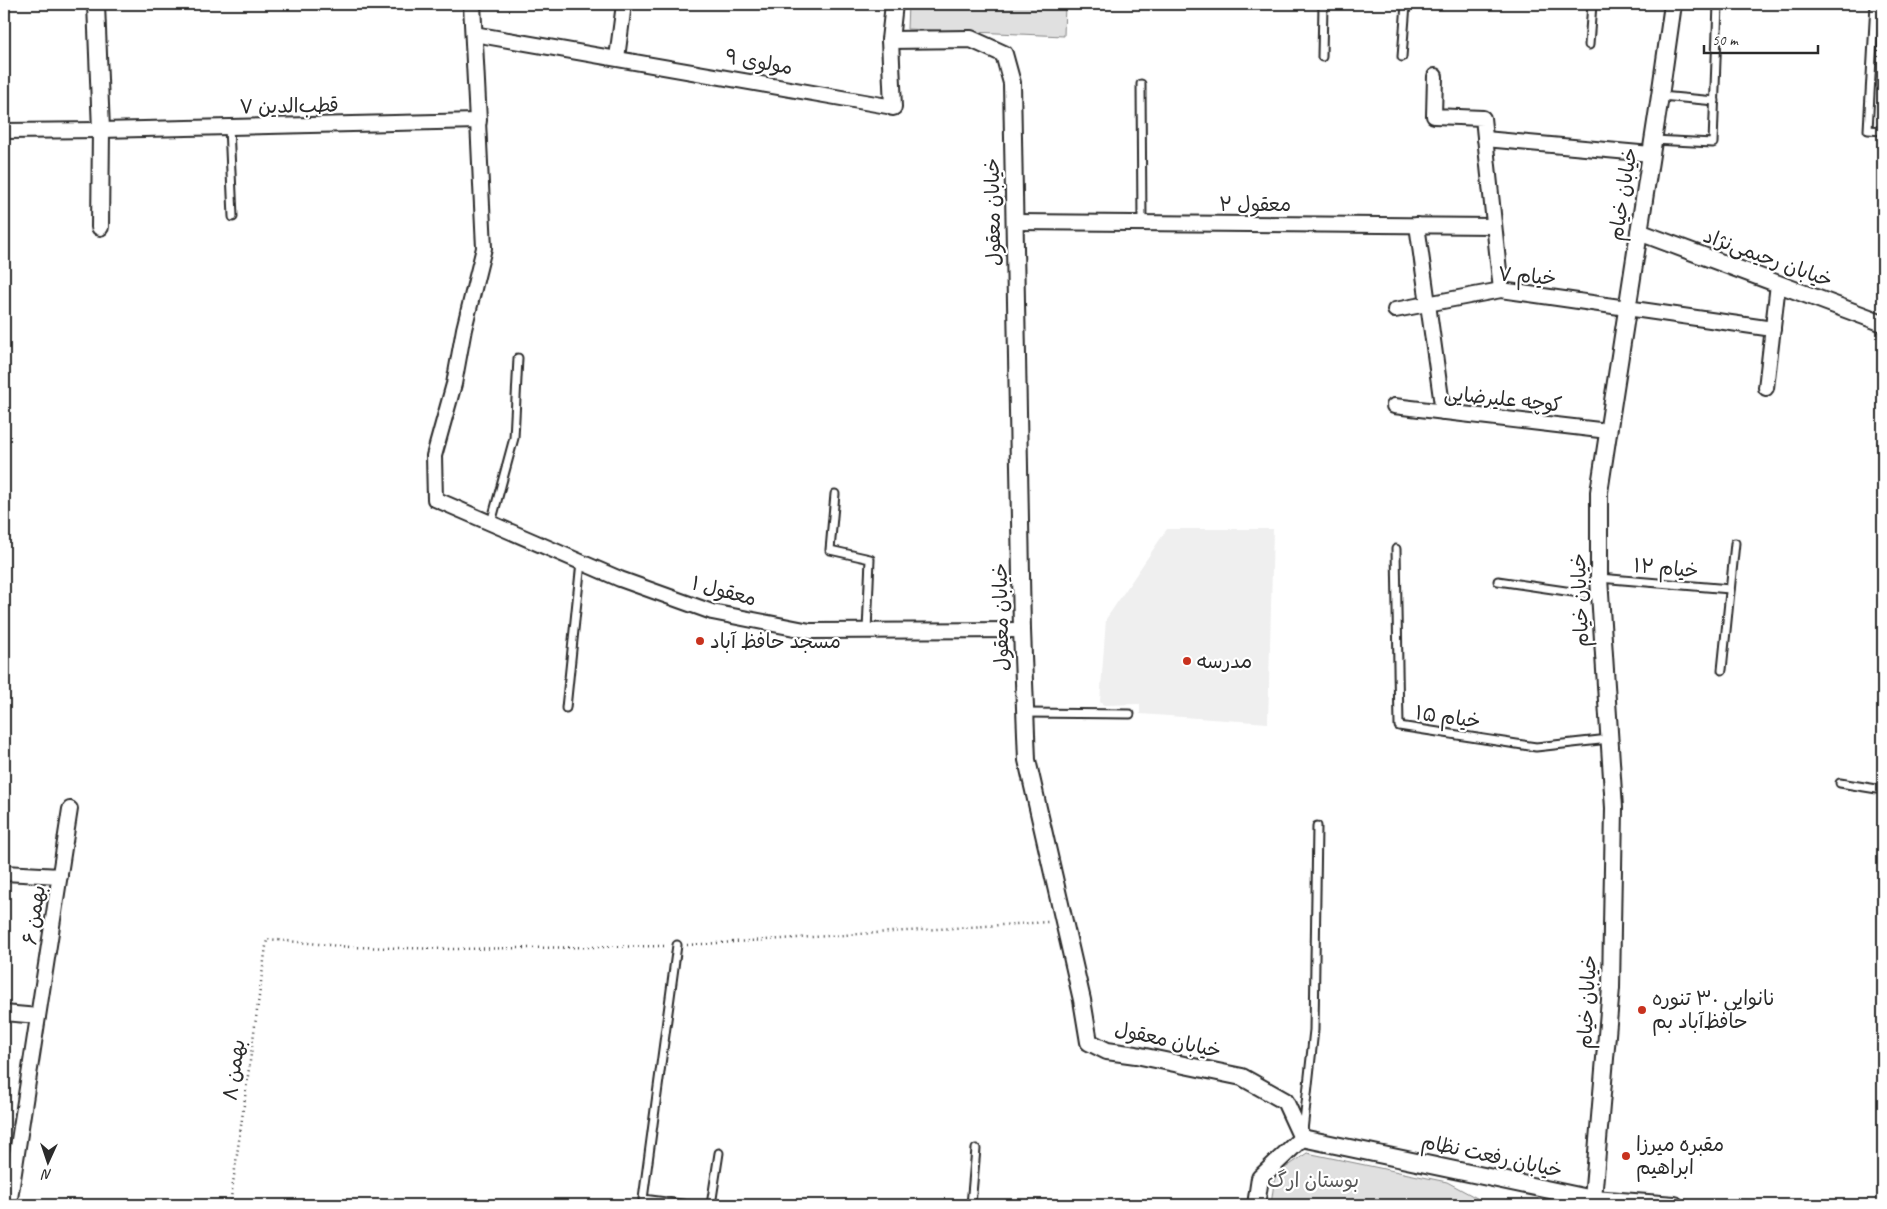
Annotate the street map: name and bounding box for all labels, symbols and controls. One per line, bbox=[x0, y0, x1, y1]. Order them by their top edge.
scale bar bbox=[1704, 22, 1818, 54]
text: 50 m bbox=[1712, 31, 1739, 50]
street label: مولوی ۹ bbox=[723, 44, 795, 80]
street label: قطب‌الدین ۷ bbox=[239, 93, 339, 119]
street label: خیابان خیام bbox=[1603, 146, 1645, 243]
street label: خیابان معقول bbox=[980, 158, 1006, 266]
street label: معقول ۲ bbox=[1219, 192, 1291, 217]
street label: خیابان رحیمی‌نژاد bbox=[1700, 223, 1836, 293]
street label: خیام ۷ bbox=[1497, 261, 1557, 293]
street label: کوچه علیرضایی bbox=[1443, 380, 1563, 418]
street label: خیابان خیام bbox=[1566, 553, 1596, 647]
street label: خیام ۱۲ bbox=[1632, 553, 1700, 585]
street label: خیابان معقول bbox=[988, 563, 1014, 671]
street label: معقول ۱ bbox=[689, 570, 759, 612]
place label: مسجد حافظ آباد bbox=[710, 629, 841, 654]
marker: مسجد حافظ آباد bbox=[694, 635, 706, 647]
place label: مدرسه bbox=[1197, 649, 1252, 674]
marker: مدرسه bbox=[1181, 655, 1193, 667]
street label: خیام ۱۵ bbox=[1413, 700, 1482, 736]
street label: بهمن ۶ bbox=[17, 883, 51, 947]
street label: خیابان خیام bbox=[1572, 954, 1604, 1050]
place label: نانوایی ۳۰ تنوره حافظ‌آباد بم bbox=[1652, 986, 1775, 1036]
marker: نانوایی ۳۰ تنوره حافظ‌آباد بم bbox=[1636, 1004, 1648, 1016]
street label: خیابان معقول bbox=[1113, 1017, 1223, 1063]
street label: بهمن ۸ bbox=[217, 1038, 251, 1102]
street label: خیابان رفعت نظام bbox=[1419, 1129, 1565, 1185]
place label: مقبره میرزا ابراهیم bbox=[1636, 1132, 1724, 1182]
north arrow bbox=[22, 1136, 72, 1186]
marker: مقبره میرزا ابراهیم bbox=[1620, 1150, 1632, 1162]
text: N bbox=[40, 1166, 52, 1183]
park label: بوستان ارگ bbox=[1267, 1168, 1359, 1193]

